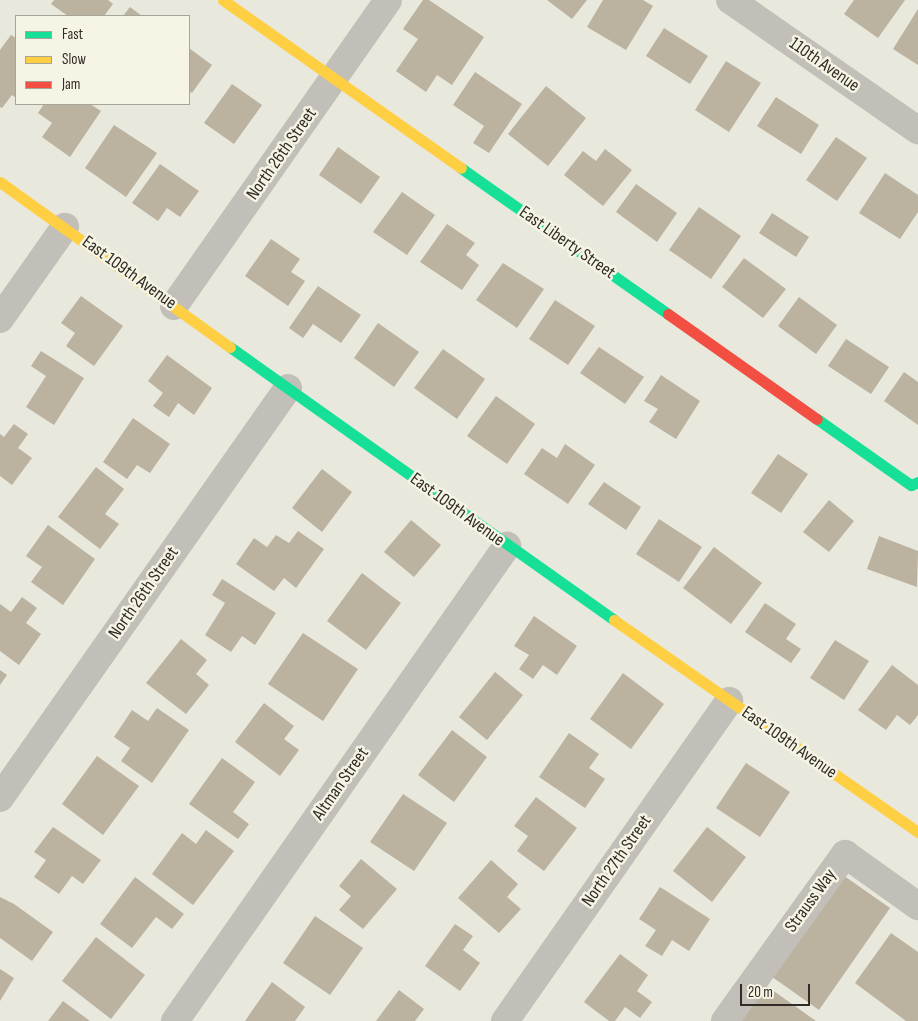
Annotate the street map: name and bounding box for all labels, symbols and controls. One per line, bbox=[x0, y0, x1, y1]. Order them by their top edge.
legend bbox=[15, 15, 190, 105]
text: Fast bbox=[62, 25, 83, 44]
street label: 110th Avenue bbox=[785, 33, 863, 97]
text: Slow bbox=[62, 50, 86, 69]
text: Jam bbox=[62, 75, 80, 94]
street label: North 26th Street bbox=[242, 104, 322, 204]
street label: East Liberty Street bbox=[515, 202, 619, 284]
street label: East 109th Avenue bbox=[78, 232, 180, 314]
street label: East 109th Avenue bbox=[406, 469, 508, 551]
street label: North 26th Street bbox=[104, 543, 184, 643]
street label: East 109th Avenue bbox=[737, 702, 841, 784]
street label: Altman Street bbox=[308, 743, 374, 825]
street label: North 27th Street bbox=[577, 811, 657, 911]
street label: Strauss Way bbox=[781, 865, 841, 937]
scale bar bbox=[743, 974, 813, 1006]
text: 20 m bbox=[748, 983, 773, 1002]

